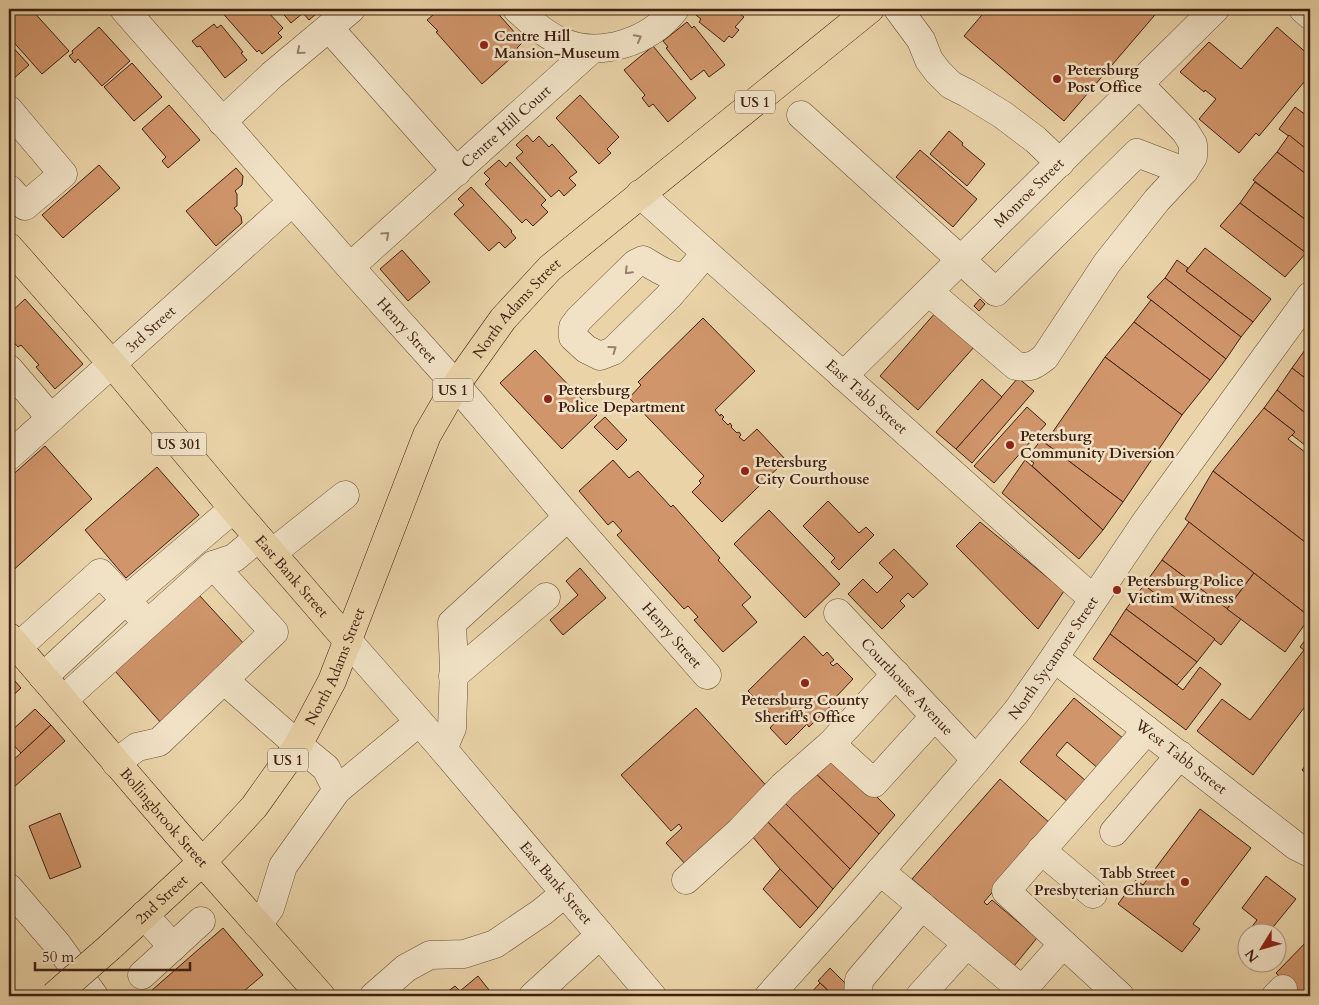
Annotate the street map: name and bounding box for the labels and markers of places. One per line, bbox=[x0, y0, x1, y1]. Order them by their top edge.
place label: Centre Hill Mansion-Museum bbox=[494, 26, 620, 63]
marker: Centre Hill Mansion-Museum bbox=[478, 39, 490, 51]
place label: Petersburg Post Office bbox=[1067, 60, 1142, 97]
marker: Petersburg Post Office bbox=[1051, 73, 1063, 85]
place label: Petersburg Police Department bbox=[558, 380, 686, 417]
marker: Petersburg Police Department bbox=[542, 393, 554, 405]
place label: Petersburg Community Diversion bbox=[1020, 426, 1175, 463]
marker: Petersburg Community Diversion bbox=[1004, 439, 1016, 451]
place label: Petersburg City Courthouse bbox=[755, 452, 870, 489]
marker: Petersburg City Courthouse bbox=[739, 465, 751, 477]
place label: Petersburg Police Victim Witness bbox=[1127, 571, 1244, 608]
marker: Petersburg Police Victim Witness bbox=[1111, 584, 1123, 596]
marker: Petersburg County Sheriff's Office bbox=[799, 677, 811, 689]
place label: Petersburg County Sheriff's Office bbox=[741, 690, 869, 727]
place label: Tabb Street Presbyterian Church bbox=[1034, 863, 1176, 900]
marker: Tabb Street Presbyterian Church bbox=[1179, 876, 1191, 888]

